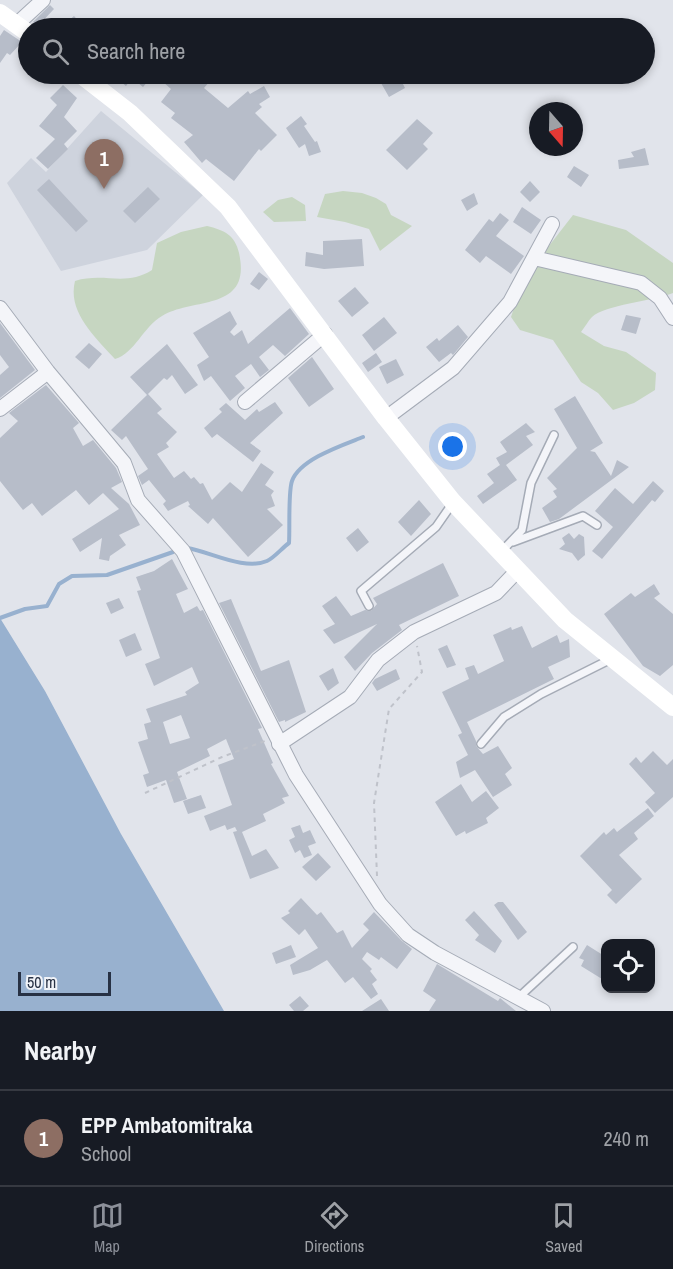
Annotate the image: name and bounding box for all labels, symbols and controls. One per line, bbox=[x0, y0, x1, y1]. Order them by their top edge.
search box bbox=[18, 18, 655, 84]
icon: search bbox=[39, 35, 72, 68]
text: Search here bbox=[87, 36, 185, 66]
north arrow bbox=[529, 102, 583, 156]
pin: 1 bbox=[84, 140, 124, 189]
your location bbox=[438, 432, 467, 461]
map controls bbox=[601, 939, 655, 993]
button: locate bbox=[601, 939, 655, 993]
scale bar bbox=[18, 969, 111, 996]
text: 50 m bbox=[27, 971, 56, 993]
text: Nearby bbox=[24, 1033, 96, 1068]
text: EPP Ambatomitraka bbox=[81, 1110, 252, 1140]
text: 1 bbox=[39, 1125, 48, 1152]
text: 240 m bbox=[603, 1125, 649, 1152]
text: School bbox=[81, 1140, 131, 1167]
tab: Map bbox=[91, 1199, 124, 1257]
tab: Directions bbox=[305, 1199, 364, 1257]
tab: Saved bbox=[545, 1199, 583, 1257]

